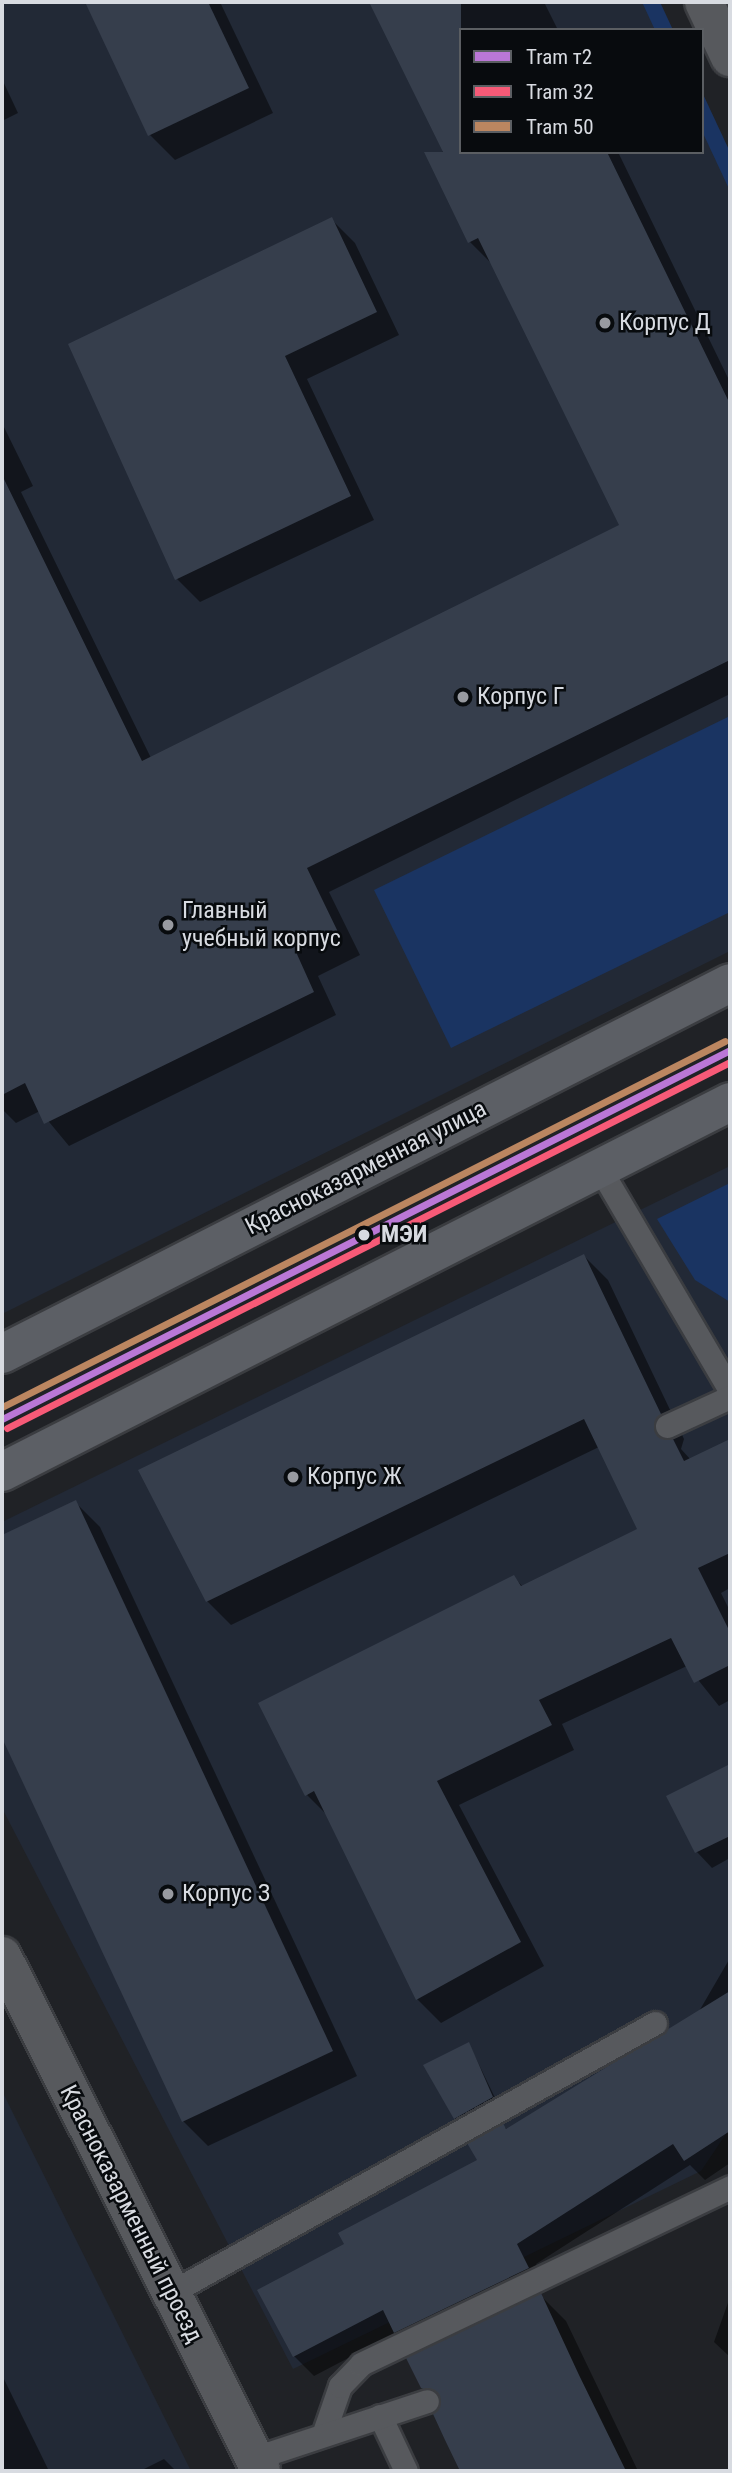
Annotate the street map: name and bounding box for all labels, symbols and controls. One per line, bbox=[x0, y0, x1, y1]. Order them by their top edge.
legend bbox=[459, 28, 704, 154]
text: Tram т2 bbox=[526, 45, 592, 69]
text: Tram 32 bbox=[526, 80, 594, 104]
text: Tram 50 bbox=[526, 115, 594, 139]
place label: Корпус Д bbox=[619, 309, 711, 337]
marker: Корпус Д bbox=[597, 315, 613, 331]
place label: Корпус Г bbox=[477, 683, 564, 711]
marker: Корпус Г bbox=[455, 689, 471, 705]
place label: Главный учебный корпус bbox=[182, 897, 341, 953]
marker: Главный учебный корпус bbox=[160, 917, 176, 933]
street label: Красноказарменная улица bbox=[241, 1095, 491, 1241]
place label: МЭИ bbox=[381, 1221, 427, 1249]
marker: МЭИ bbox=[353, 1224, 375, 1246]
place label: Корпус Ж bbox=[307, 1463, 402, 1491]
marker: Корпус Ж bbox=[285, 1469, 301, 1485]
place label: Корпус З bbox=[182, 1880, 270, 1908]
marker: Корпус З bbox=[160, 1886, 176, 1902]
street label: Красноказарменный проезд bbox=[53, 2080, 209, 2348]

